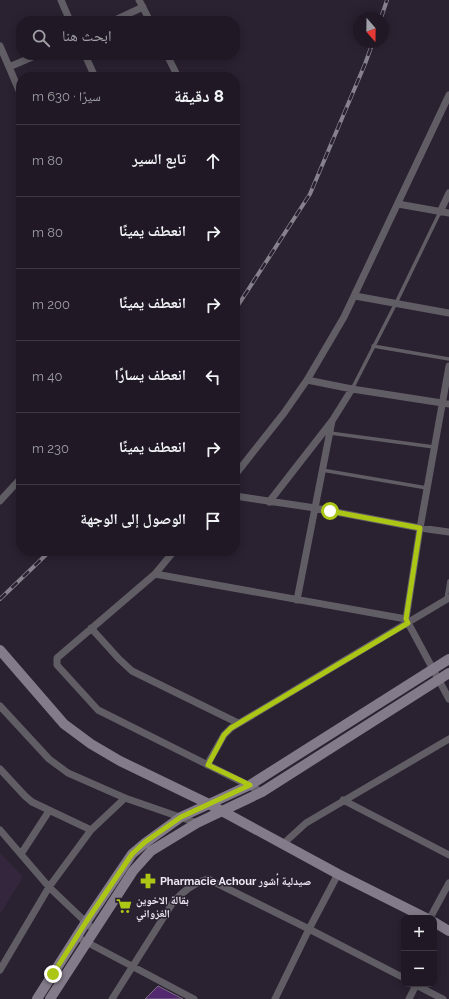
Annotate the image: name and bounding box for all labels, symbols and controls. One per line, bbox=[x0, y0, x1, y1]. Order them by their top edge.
north arrow bbox=[353, 12, 389, 48]
search box bbox=[16, 16, 240, 60]
icon: search bbox=[30, 27, 52, 49]
text: ابحث هنا bbox=[62, 27, 112, 45]
text: 8 دقيقة bbox=[174, 86, 224, 106]
text: سيرًا · 630 m bbox=[32, 89, 101, 104]
text: تابع السير bbox=[132, 150, 186, 168]
icon: ahead bbox=[202, 150, 224, 172]
text: 80 m bbox=[32, 153, 63, 168]
text: انعطف يمينًا bbox=[119, 222, 186, 240]
icon: right bbox=[202, 222, 224, 244]
text: 80 m bbox=[32, 225, 63, 240]
text: انعطف يمينًا bbox=[119, 294, 186, 312]
icon: right bbox=[202, 294, 224, 316]
text: 200 m bbox=[32, 297, 70, 312]
text: انعطف يسارًا bbox=[114, 366, 186, 384]
icon: left bbox=[202, 366, 224, 388]
text: 40 m bbox=[32, 369, 62, 384]
text: انعطف يمينًا bbox=[119, 438, 186, 456]
icon: right bbox=[202, 438, 224, 460]
text: 230 m bbox=[32, 441, 69, 456]
route start bbox=[321, 502, 339, 520]
text: الوصول إلى الوجهة bbox=[80, 510, 186, 528]
icon: arrive bbox=[202, 510, 224, 532]
pharmacy icon: Pharmacie Achour صيدلية أشور bbox=[139, 872, 157, 890]
place label: Pharmacie Achour صيدلية أشور bbox=[160, 873, 311, 888]
place label: بقالة الاخوين الغزواني bbox=[136, 894, 189, 921]
supermarket icon: بقالة الاخوين الغزواني bbox=[115, 897, 133, 915]
map controls bbox=[401, 915, 437, 987]
button: + bbox=[401, 915, 437, 951]
button: − bbox=[401, 951, 437, 987]
route end bbox=[44, 965, 62, 983]

